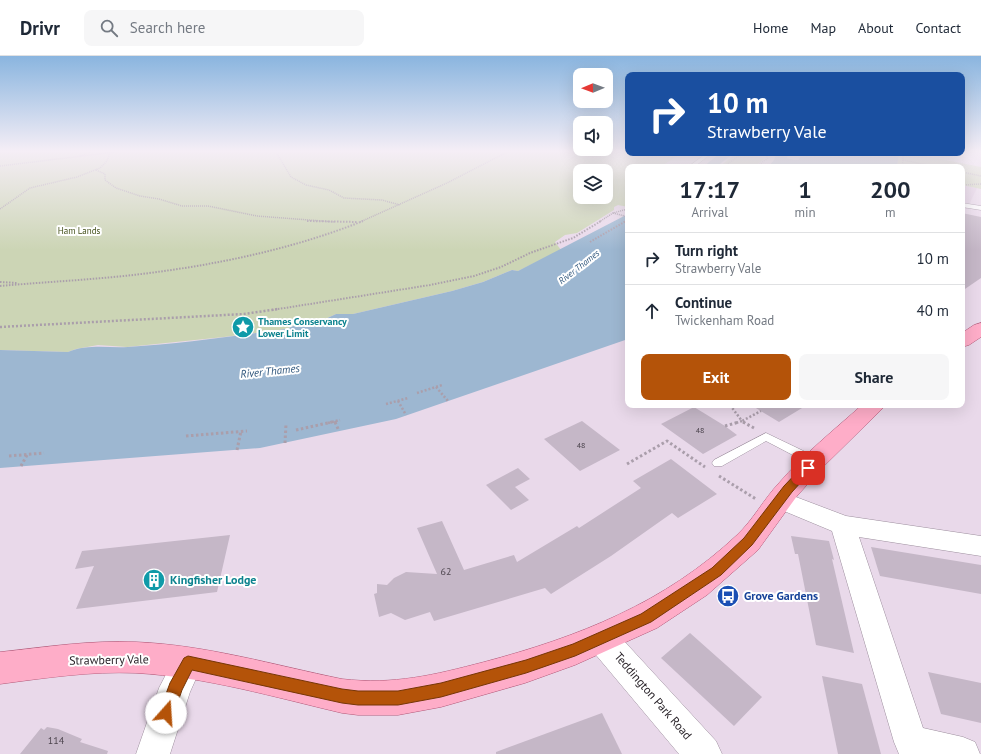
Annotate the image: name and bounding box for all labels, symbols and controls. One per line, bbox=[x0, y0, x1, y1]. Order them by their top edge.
search box bbox=[84, 10, 364, 46]
text: Drivr bbox=[20, 16, 60, 40]
icon: search bbox=[98, 17, 120, 39]
text: Search here bbox=[130, 18, 205, 37]
text: Home bbox=[753, 19, 788, 37]
text: Map bbox=[810, 19, 836, 37]
text: About bbox=[858, 19, 894, 37]
text: Contact bbox=[916, 19, 961, 37]
north arrow bbox=[573, 68, 613, 108]
map controls bbox=[573, 68, 613, 204]
text: 10 m bbox=[707, 84, 768, 121]
icon: right bbox=[641, 88, 693, 140]
button: sound bbox=[573, 116, 613, 156]
text: Strawberry Vale bbox=[707, 120, 827, 143]
button: layers bbox=[573, 164, 613, 204]
text: 17:17 bbox=[679, 174, 740, 205]
text: 1 bbox=[798, 174, 812, 205]
text: 200 bbox=[870, 174, 911, 205]
text: Arrival bbox=[692, 204, 728, 221]
text: min bbox=[794, 204, 816, 221]
text: m bbox=[885, 204, 896, 221]
park label: Ham Lands bbox=[58, 225, 101, 236]
text: Turn right bbox=[675, 241, 738, 260]
water label: River Thames bbox=[556, 247, 602, 286]
icon: right bbox=[641, 248, 663, 270]
text: 10 m bbox=[916, 249, 949, 268]
text: Strawberry Vale bbox=[675, 260, 761, 277]
text: Continue bbox=[675, 293, 732, 312]
icon: ahead bbox=[641, 300, 663, 322]
text: 40 m bbox=[916, 301, 949, 320]
text: Twickenham Road bbox=[675, 312, 774, 329]
place icon: Thames Conservancy Lower Limit bbox=[230, 314, 256, 340]
place label: Thames Conservancy Lower Limit bbox=[258, 315, 347, 340]
button: Exit bbox=[641, 354, 791, 400]
button: Share bbox=[799, 354, 949, 400]
water label: River Thames bbox=[240, 361, 301, 381]
house number: 48 bbox=[696, 425, 704, 435]
house number: 48 bbox=[577, 440, 585, 450]
pin bbox=[791, 451, 825, 485]
icon: arrive bbox=[797, 457, 819, 479]
house number: 62 bbox=[441, 565, 451, 578]
building icon: Kingfisher Lodge bbox=[141, 567, 167, 593]
place label: Kingfisher Lodge bbox=[170, 572, 256, 587]
bus stop icon: Grove Gardens bbox=[715, 583, 741, 609]
place label: Grove Gardens bbox=[744, 588, 818, 603]
street label: Teddington Park Road bbox=[611, 649, 695, 742]
street label: Strawberry Vale bbox=[69, 651, 149, 668]
position arrow bbox=[145, 692, 187, 734]
house number: 114 bbox=[48, 734, 65, 747]

